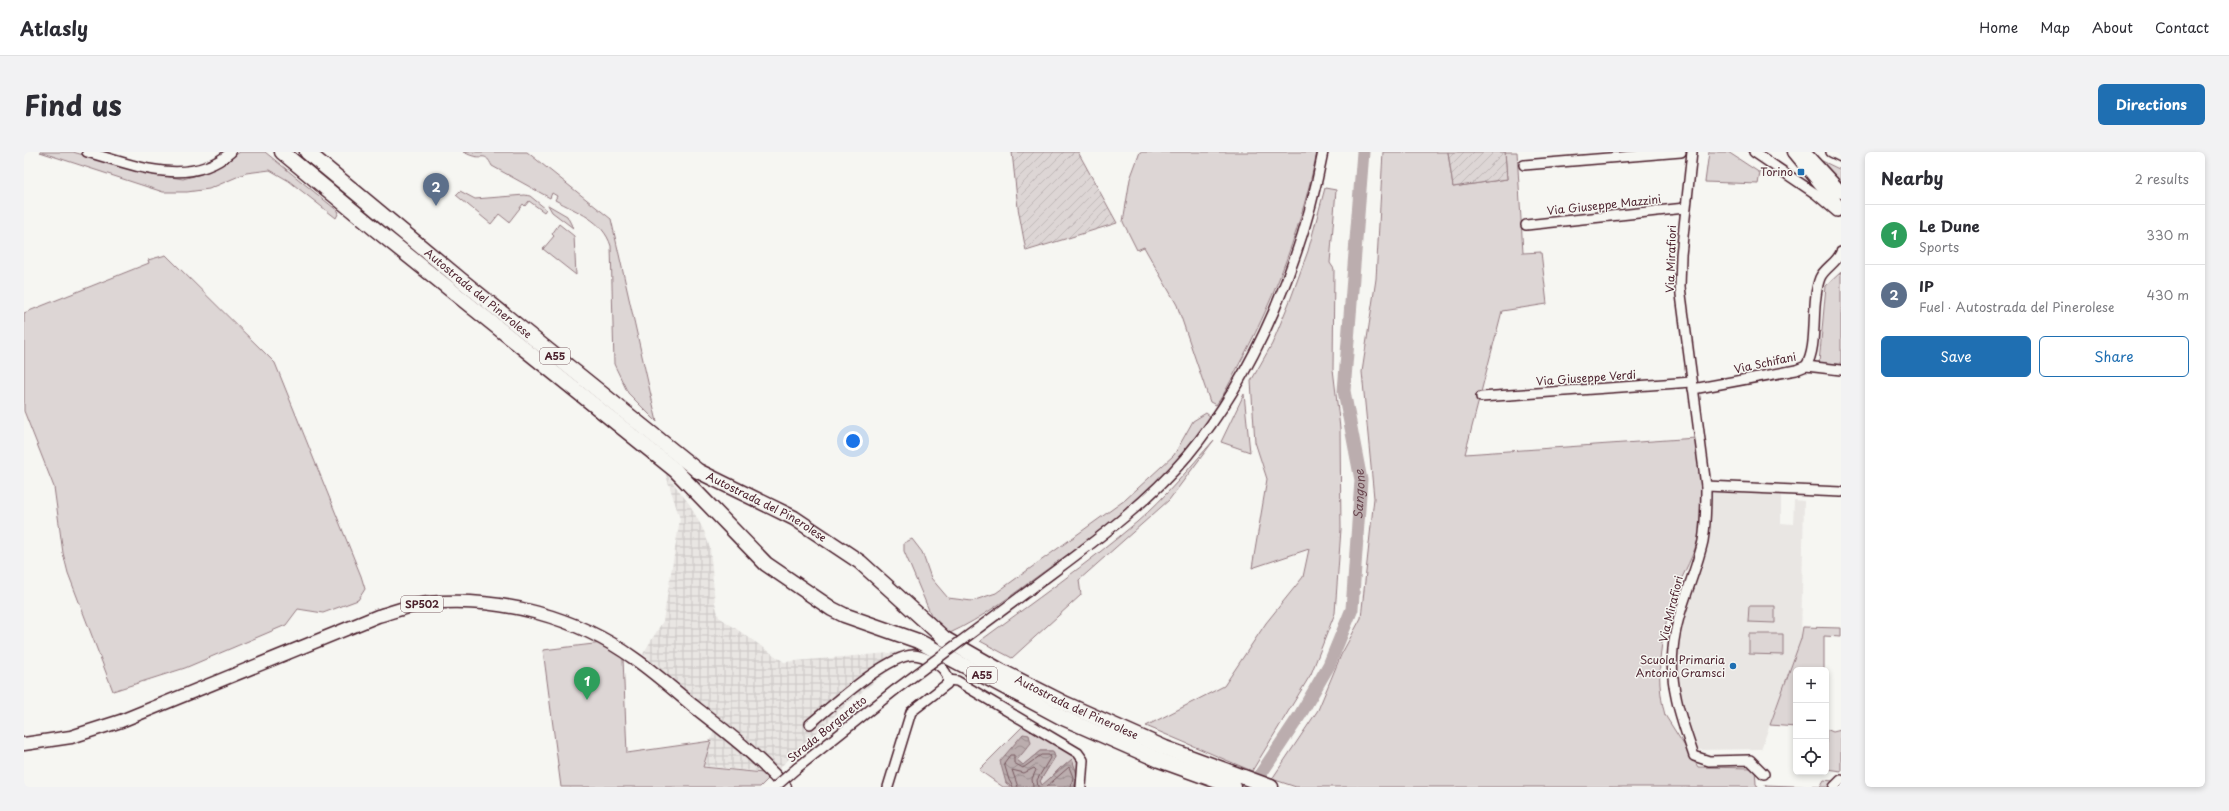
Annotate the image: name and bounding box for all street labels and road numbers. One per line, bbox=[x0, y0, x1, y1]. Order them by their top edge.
street label: Via Giuseppe Mazzini bbox=[1546, 190, 1662, 219]
street label: Via Mirafiori bbox=[1661, 225, 1680, 293]
street label: Autostrada del Pinerolese bbox=[421, 244, 536, 342]
road number: A55 bbox=[540, 348, 570, 364]
street label: Via Schifani bbox=[1732, 348, 1798, 377]
street label: Via Giuseppe Verdi bbox=[1535, 366, 1637, 389]
street label: Autostrada del Pinerolese bbox=[704, 467, 831, 546]
street label: Via Mirafiori bbox=[1654, 574, 1687, 644]
road number: SP502 bbox=[401, 596, 443, 612]
road number: A55 bbox=[967, 667, 997, 683]
street label: Autostrada del Pinerolese bbox=[1012, 671, 1142, 743]
street label: Strada Borgaretto bbox=[783, 691, 870, 766]

